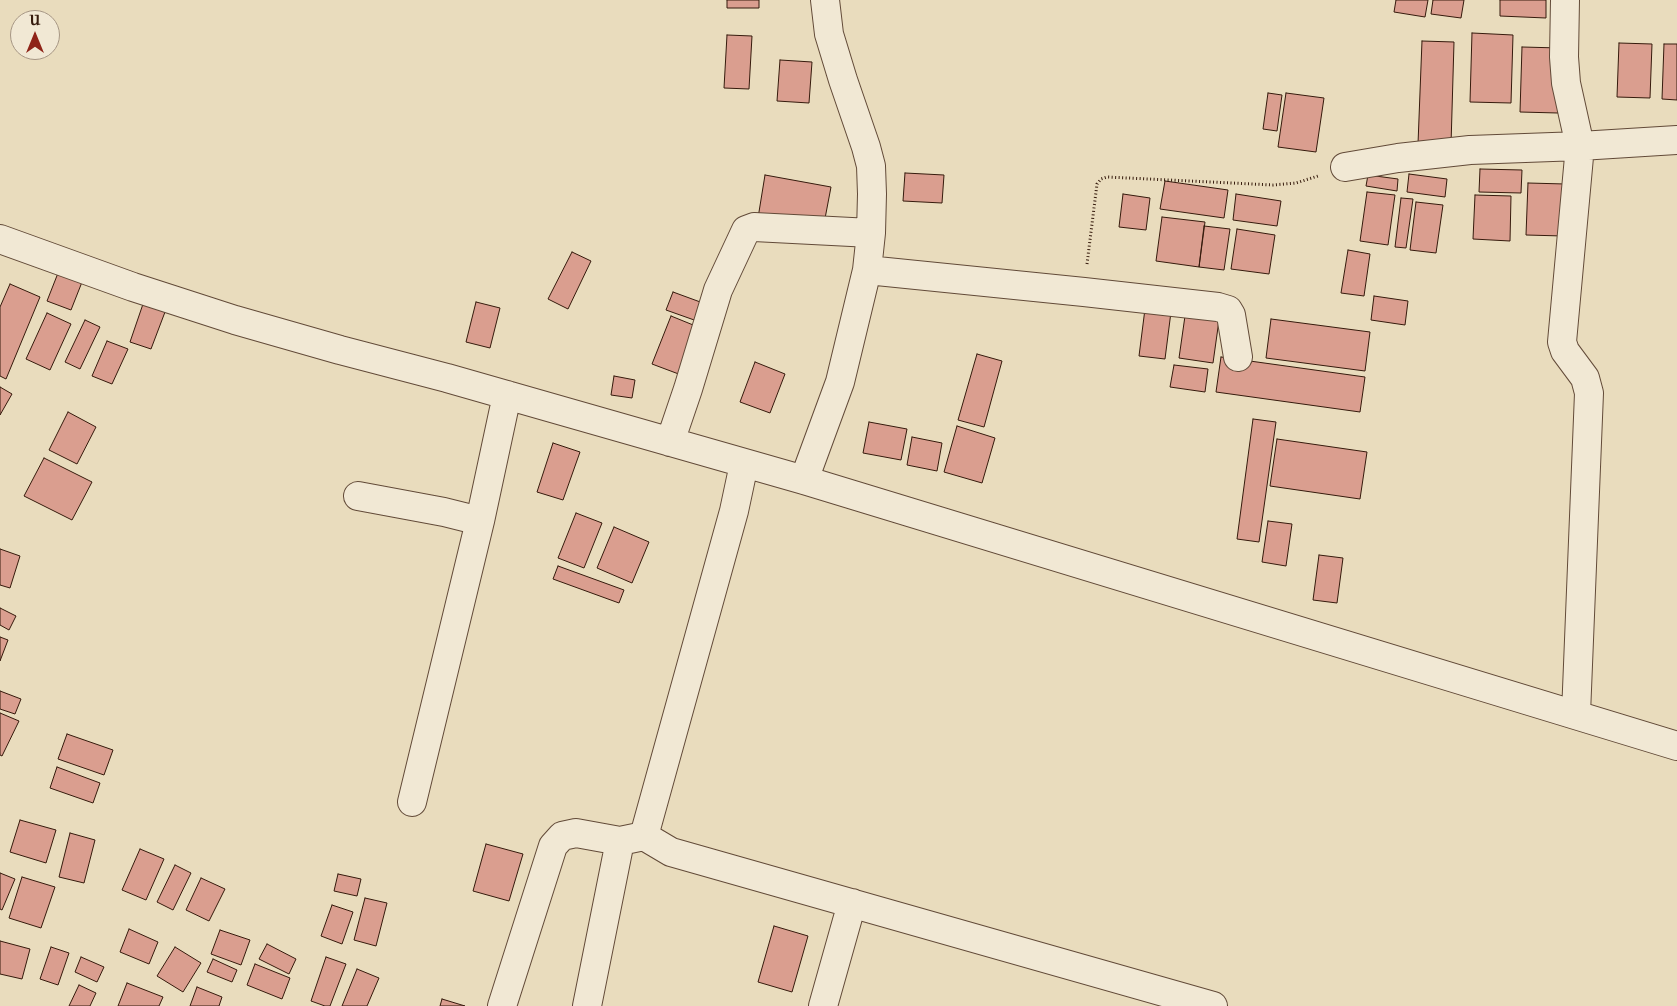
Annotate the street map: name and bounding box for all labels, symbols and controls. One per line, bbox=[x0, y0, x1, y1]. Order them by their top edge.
north arrow bbox=[10, 10, 60, 60]
text: U bbox=[30, 12, 40, 29]

